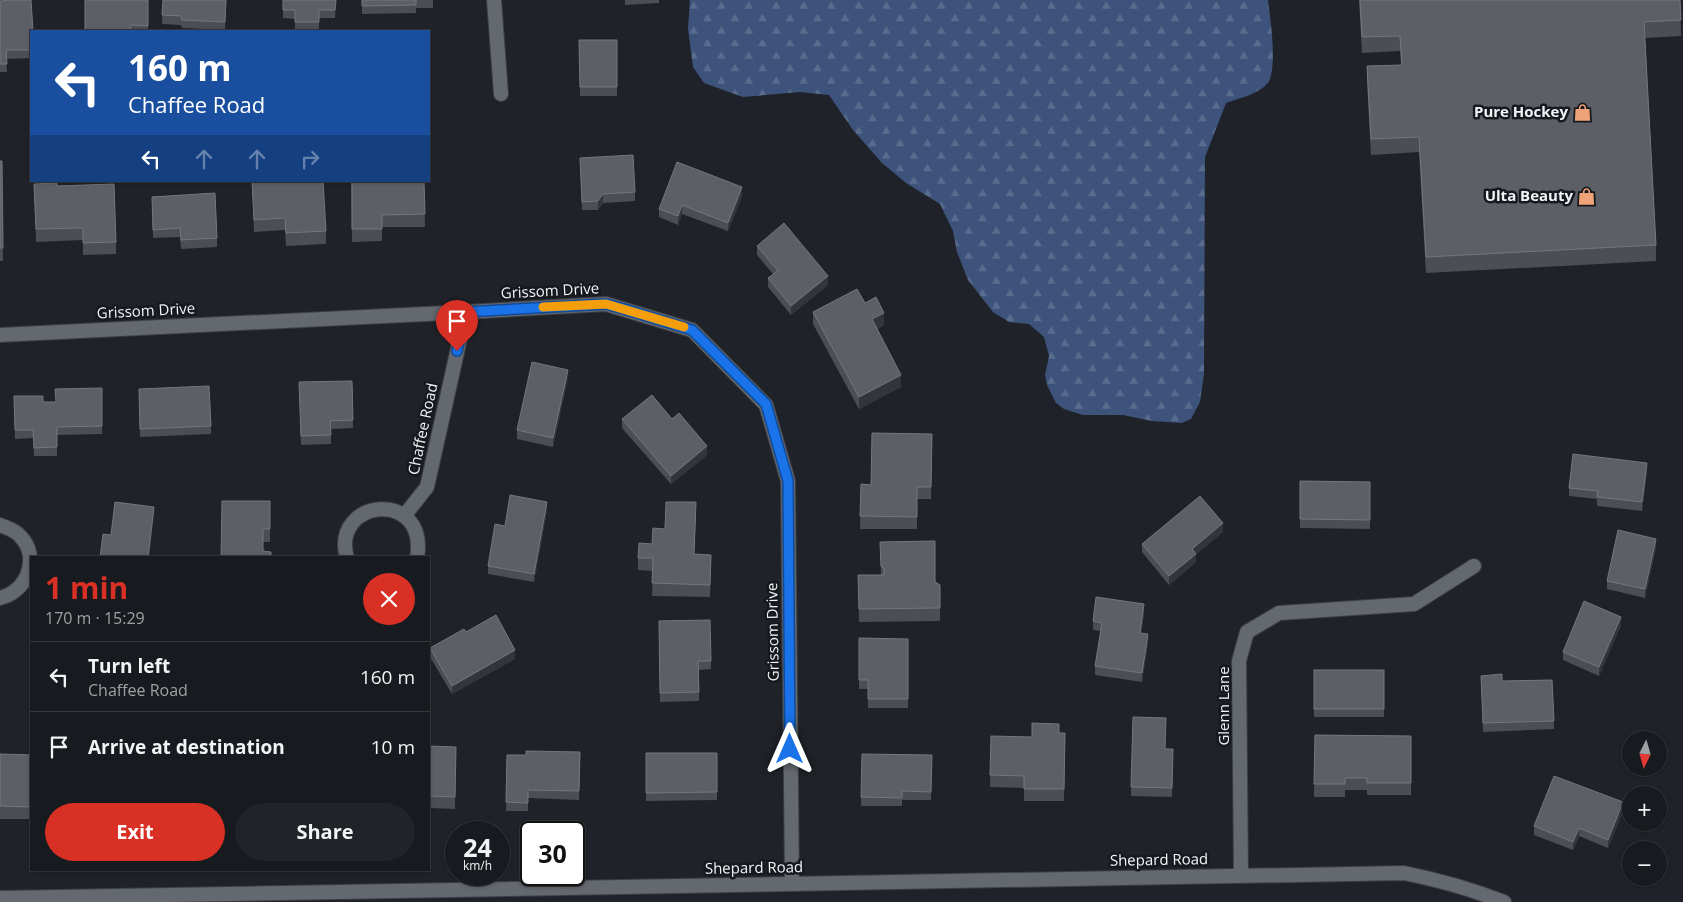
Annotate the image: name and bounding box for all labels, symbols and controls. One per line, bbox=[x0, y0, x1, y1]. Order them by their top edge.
text: 160 m bbox=[128, 44, 232, 91]
icon: left bbox=[45, 50, 110, 115]
text: Chaffee Road bbox=[128, 89, 265, 119]
place label: Pure Hockey bbox=[1474, 101, 1568, 121]
shop icon: Pure Hockey bbox=[1572, 102, 1592, 122]
icon: left bbox=[137, 145, 165, 173]
icon: ahead bbox=[190, 145, 218, 173]
icon: ahead bbox=[243, 145, 271, 173]
icon: right bbox=[296, 145, 324, 173]
place label: Ulta Beauty bbox=[1485, 185, 1573, 205]
shop icon: Ulta Beauty bbox=[1577, 186, 1597, 206]
street label: Grissom Drive bbox=[500, 277, 600, 303]
street label: Grissom Drive bbox=[96, 297, 196, 323]
pin bbox=[436, 300, 478, 351]
icon: arrive bbox=[443, 307, 471, 335]
street label: Chaffee Road bbox=[403, 381, 442, 477]
text: 1 min bbox=[45, 567, 128, 608]
button: close bbox=[363, 573, 415, 625]
street label: Grissom Drive bbox=[761, 583, 783, 682]
text: 170 m · 15:29 bbox=[45, 607, 145, 629]
text: Turn left bbox=[88, 653, 170, 679]
icon: left bbox=[45, 663, 73, 691]
text: 160 m bbox=[360, 664, 415, 690]
street label: Glenn Lane bbox=[1213, 666, 1233, 746]
text: Chaffee Road bbox=[88, 679, 188, 701]
position arrow bbox=[763, 722, 815, 774]
north arrow bbox=[1622, 731, 1668, 776]
map controls bbox=[1622, 731, 1667, 886]
icon: arrive bbox=[45, 733, 73, 761]
text: Arrive at destination bbox=[88, 734, 285, 760]
text: 10 m bbox=[371, 734, 415, 760]
button: + bbox=[1622, 786, 1667, 831]
button: Exit bbox=[45, 803, 225, 861]
button: Share bbox=[235, 803, 415, 861]
speed limit sign: 30 bbox=[520, 821, 585, 886]
text: 24 bbox=[463, 830, 492, 864]
button: − bbox=[1622, 841, 1667, 886]
street label: Shepard Road bbox=[1110, 848, 1208, 870]
street label: Shepard Road bbox=[705, 856, 803, 878]
text: km/h bbox=[463, 857, 492, 874]

